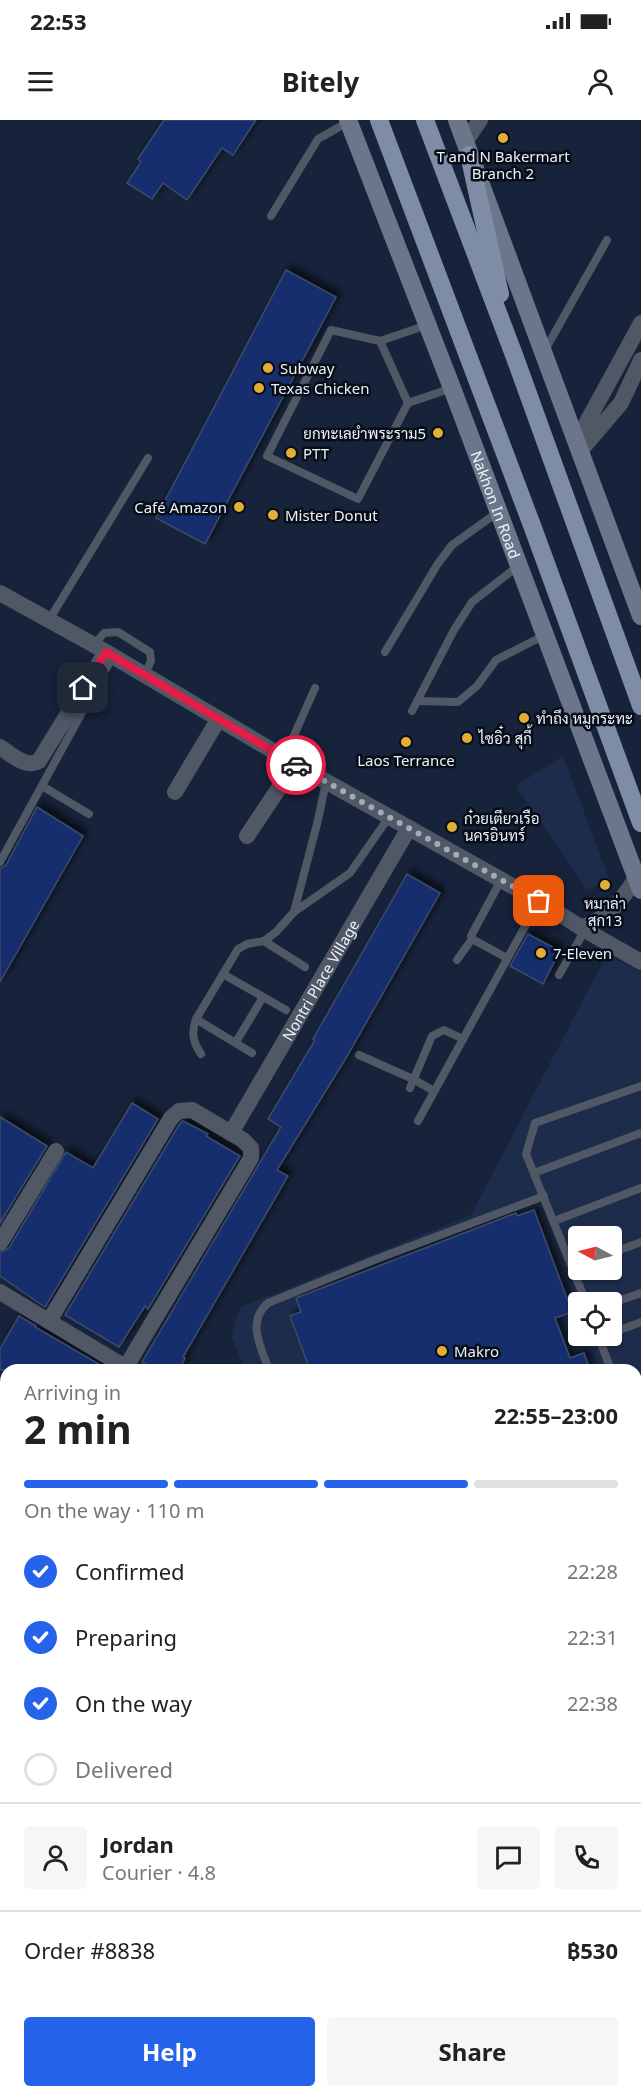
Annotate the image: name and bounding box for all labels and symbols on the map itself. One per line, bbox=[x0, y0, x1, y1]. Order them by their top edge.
marker: T and N Bakermart Branch 2 bbox=[496, 131, 510, 145]
place label: T and N Bakermart Branch 2 bbox=[436, 146, 570, 183]
place label: Subway bbox=[280, 358, 335, 378]
marker: Subway bbox=[261, 361, 275, 375]
place label: Texas Chicken bbox=[271, 378, 369, 398]
marker: Texas Chicken bbox=[252, 381, 266, 395]
place label: ยกทะเลยำพระราม5 bbox=[303, 423, 426, 443]
marker: ยกทะเลยำพระราม5 bbox=[431, 426, 445, 440]
place label: PTT bbox=[303, 443, 330, 463]
marker: PTT bbox=[284, 446, 298, 460]
street label: Nakhon In Road bbox=[466, 448, 525, 561]
place label: Café Amazon bbox=[134, 497, 227, 517]
marker: Café Amazon bbox=[232, 500, 246, 514]
place label: Mister Donut bbox=[285, 505, 378, 525]
marker: Mister Donut bbox=[266, 508, 280, 522]
pin bbox=[57, 662, 108, 713]
place label: ทำถึง หมูกระทะ bbox=[536, 708, 633, 729]
marker: ทำถึง หมูกระทะ bbox=[517, 711, 531, 725]
place label: ไซอิ๋ว สุกี้ bbox=[478, 724, 533, 750]
marker: ไซอิ๋ว สุกี้ bbox=[460, 731, 474, 745]
courier bbox=[266, 735, 326, 795]
marker: Laos Terrance bbox=[399, 735, 413, 749]
place label: Laos Terrance bbox=[357, 750, 455, 770]
place label: ก๋วยเตียวเรือ นครอินทร์ bbox=[464, 808, 540, 845]
marker: ก๋วยเตียวเรือ นครอินทร์ bbox=[445, 820, 459, 834]
pin bbox=[513, 875, 564, 926]
marker: หมาล่า สุก13 bbox=[598, 878, 612, 892]
place label: หมาล่า สุก13 bbox=[584, 893, 626, 932]
street label: Nontri Place Village bbox=[277, 916, 363, 1044]
place label: 7-Eleven bbox=[553, 943, 612, 963]
marker: 7-Eleven bbox=[534, 946, 548, 960]
north arrow bbox=[568, 1226, 622, 1280]
place label: Makro bbox=[454, 1341, 499, 1361]
marker: Makro bbox=[435, 1344, 449, 1358]

